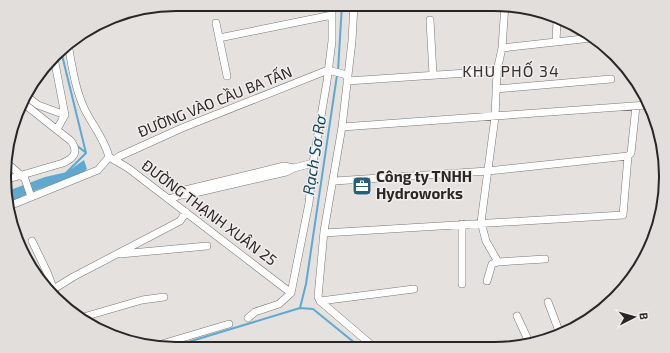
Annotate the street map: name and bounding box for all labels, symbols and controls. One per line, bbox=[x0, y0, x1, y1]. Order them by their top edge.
district label: KHU PHỐ 34 bbox=[462, 60, 560, 80]
street label: ĐƯỜNG VÀO CẦU BA TẤN bbox=[134, 61, 294, 140]
water label: Rạch Sơ Rơ bbox=[298, 112, 329, 196]
street label: ĐƯỜNG THẠNH XUÂN 25 bbox=[139, 156, 281, 269]
place label: Công ty TNHH Hydroworks bbox=[376, 167, 472, 203]
office icon: Công ty TNHH Hydroworks bbox=[351, 175, 373, 197]
north arrow bbox=[614, 297, 654, 337]
text: B bbox=[638, 312, 651, 320]

